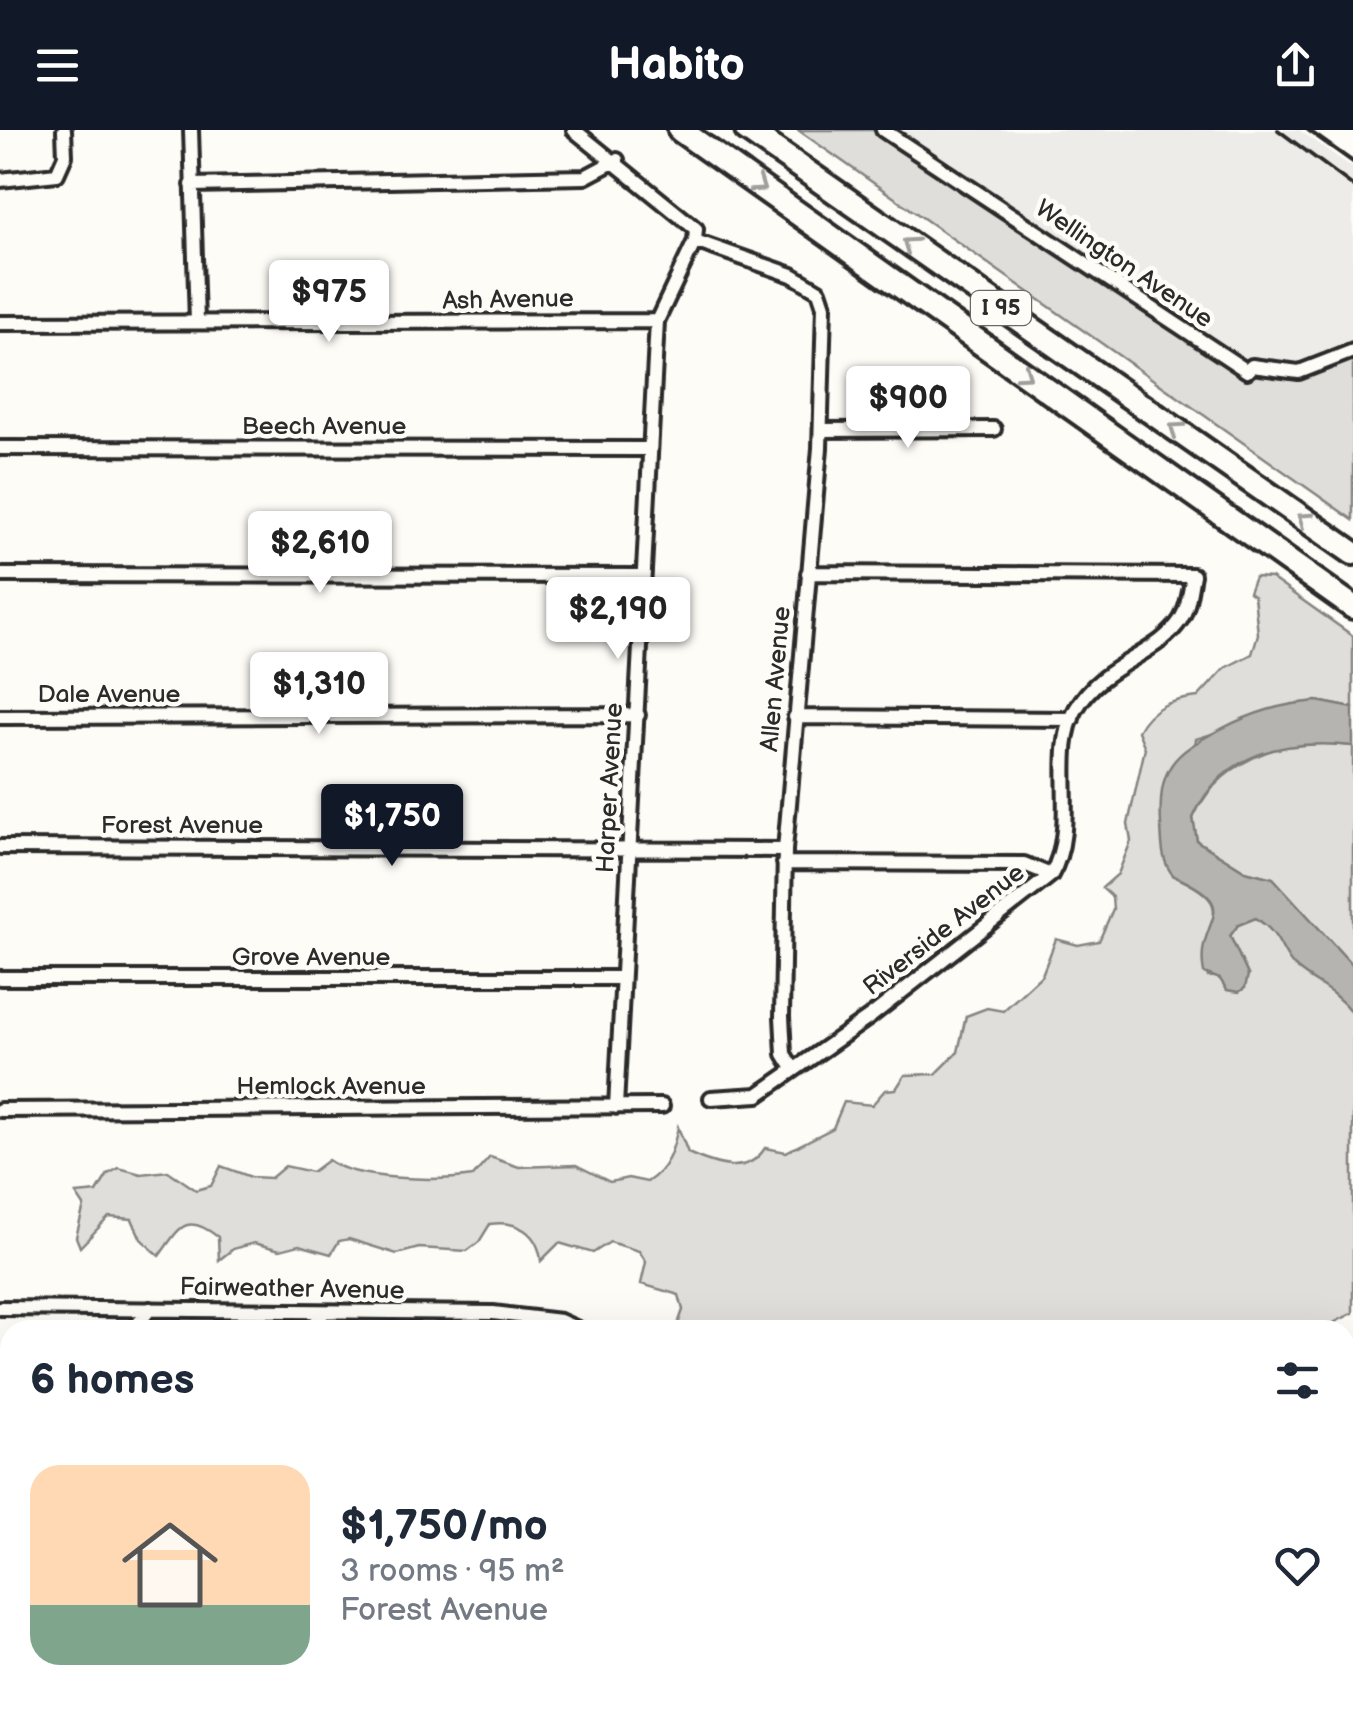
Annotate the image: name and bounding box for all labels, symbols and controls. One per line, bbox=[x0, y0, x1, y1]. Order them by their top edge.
icon: menu bbox=[30, 38, 85, 93]
text: Habito bbox=[608, 38, 745, 93]
icon: share bbox=[1268, 38, 1323, 93]
one-way arrow bbox=[748, 174, 767, 192]
street label: Wellington Avenue bbox=[1029, 193, 1219, 335]
one-way arrow bbox=[902, 238, 921, 256]
pin: $975 bbox=[270, 260, 388, 345]
text: $975 bbox=[291, 273, 367, 312]
street label: Ash Avenue bbox=[442, 283, 574, 317]
road number: I 95 bbox=[971, 291, 1031, 325]
one-way arrow bbox=[1013, 362, 1032, 380]
pin: $900 bbox=[849, 366, 967, 451]
text: $900 bbox=[868, 379, 948, 418]
street label: Beech Avenue bbox=[242, 411, 406, 442]
one-way arrow bbox=[1169, 423, 1187, 441]
pin: $2,610 bbox=[239, 511, 401, 596]
one-way arrow bbox=[1297, 513, 1316, 531]
text: $2,610 bbox=[270, 524, 370, 563]
pin: $2,190 bbox=[537, 577, 699, 662]
text: $2,190 bbox=[568, 590, 668, 629]
street label: Allen Avenue bbox=[754, 605, 798, 753]
pin: $1,310 bbox=[238, 652, 400, 737]
text: $1,310 bbox=[272, 665, 366, 704]
street label: Dale Avenue bbox=[38, 679, 181, 710]
street label: Harper Avenue bbox=[590, 702, 630, 874]
pin: $1,750 bbox=[311, 784, 473, 869]
text: $1,750 bbox=[343, 797, 441, 836]
street label: Forest Avenue bbox=[101, 810, 263, 841]
street label: Riverside Avenue bbox=[857, 857, 1031, 1003]
street label: Grove Avenue bbox=[232, 942, 390, 973]
street label: Hemlock Avenue bbox=[236, 1071, 426, 1102]
street label: Fairweather Avenue bbox=[179, 1272, 405, 1306]
icon: filters bbox=[1270, 1353, 1325, 1408]
text: 6 homes bbox=[30, 1355, 194, 1406]
text: $1,750/mo bbox=[340, 1501, 548, 1552]
icon: home bbox=[110, 1505, 230, 1625]
icon: heart bbox=[1270, 1538, 1325, 1593]
text: 3 rooms · 95 m² bbox=[340, 1552, 565, 1591]
text: Forest Avenue bbox=[340, 1591, 548, 1630]

